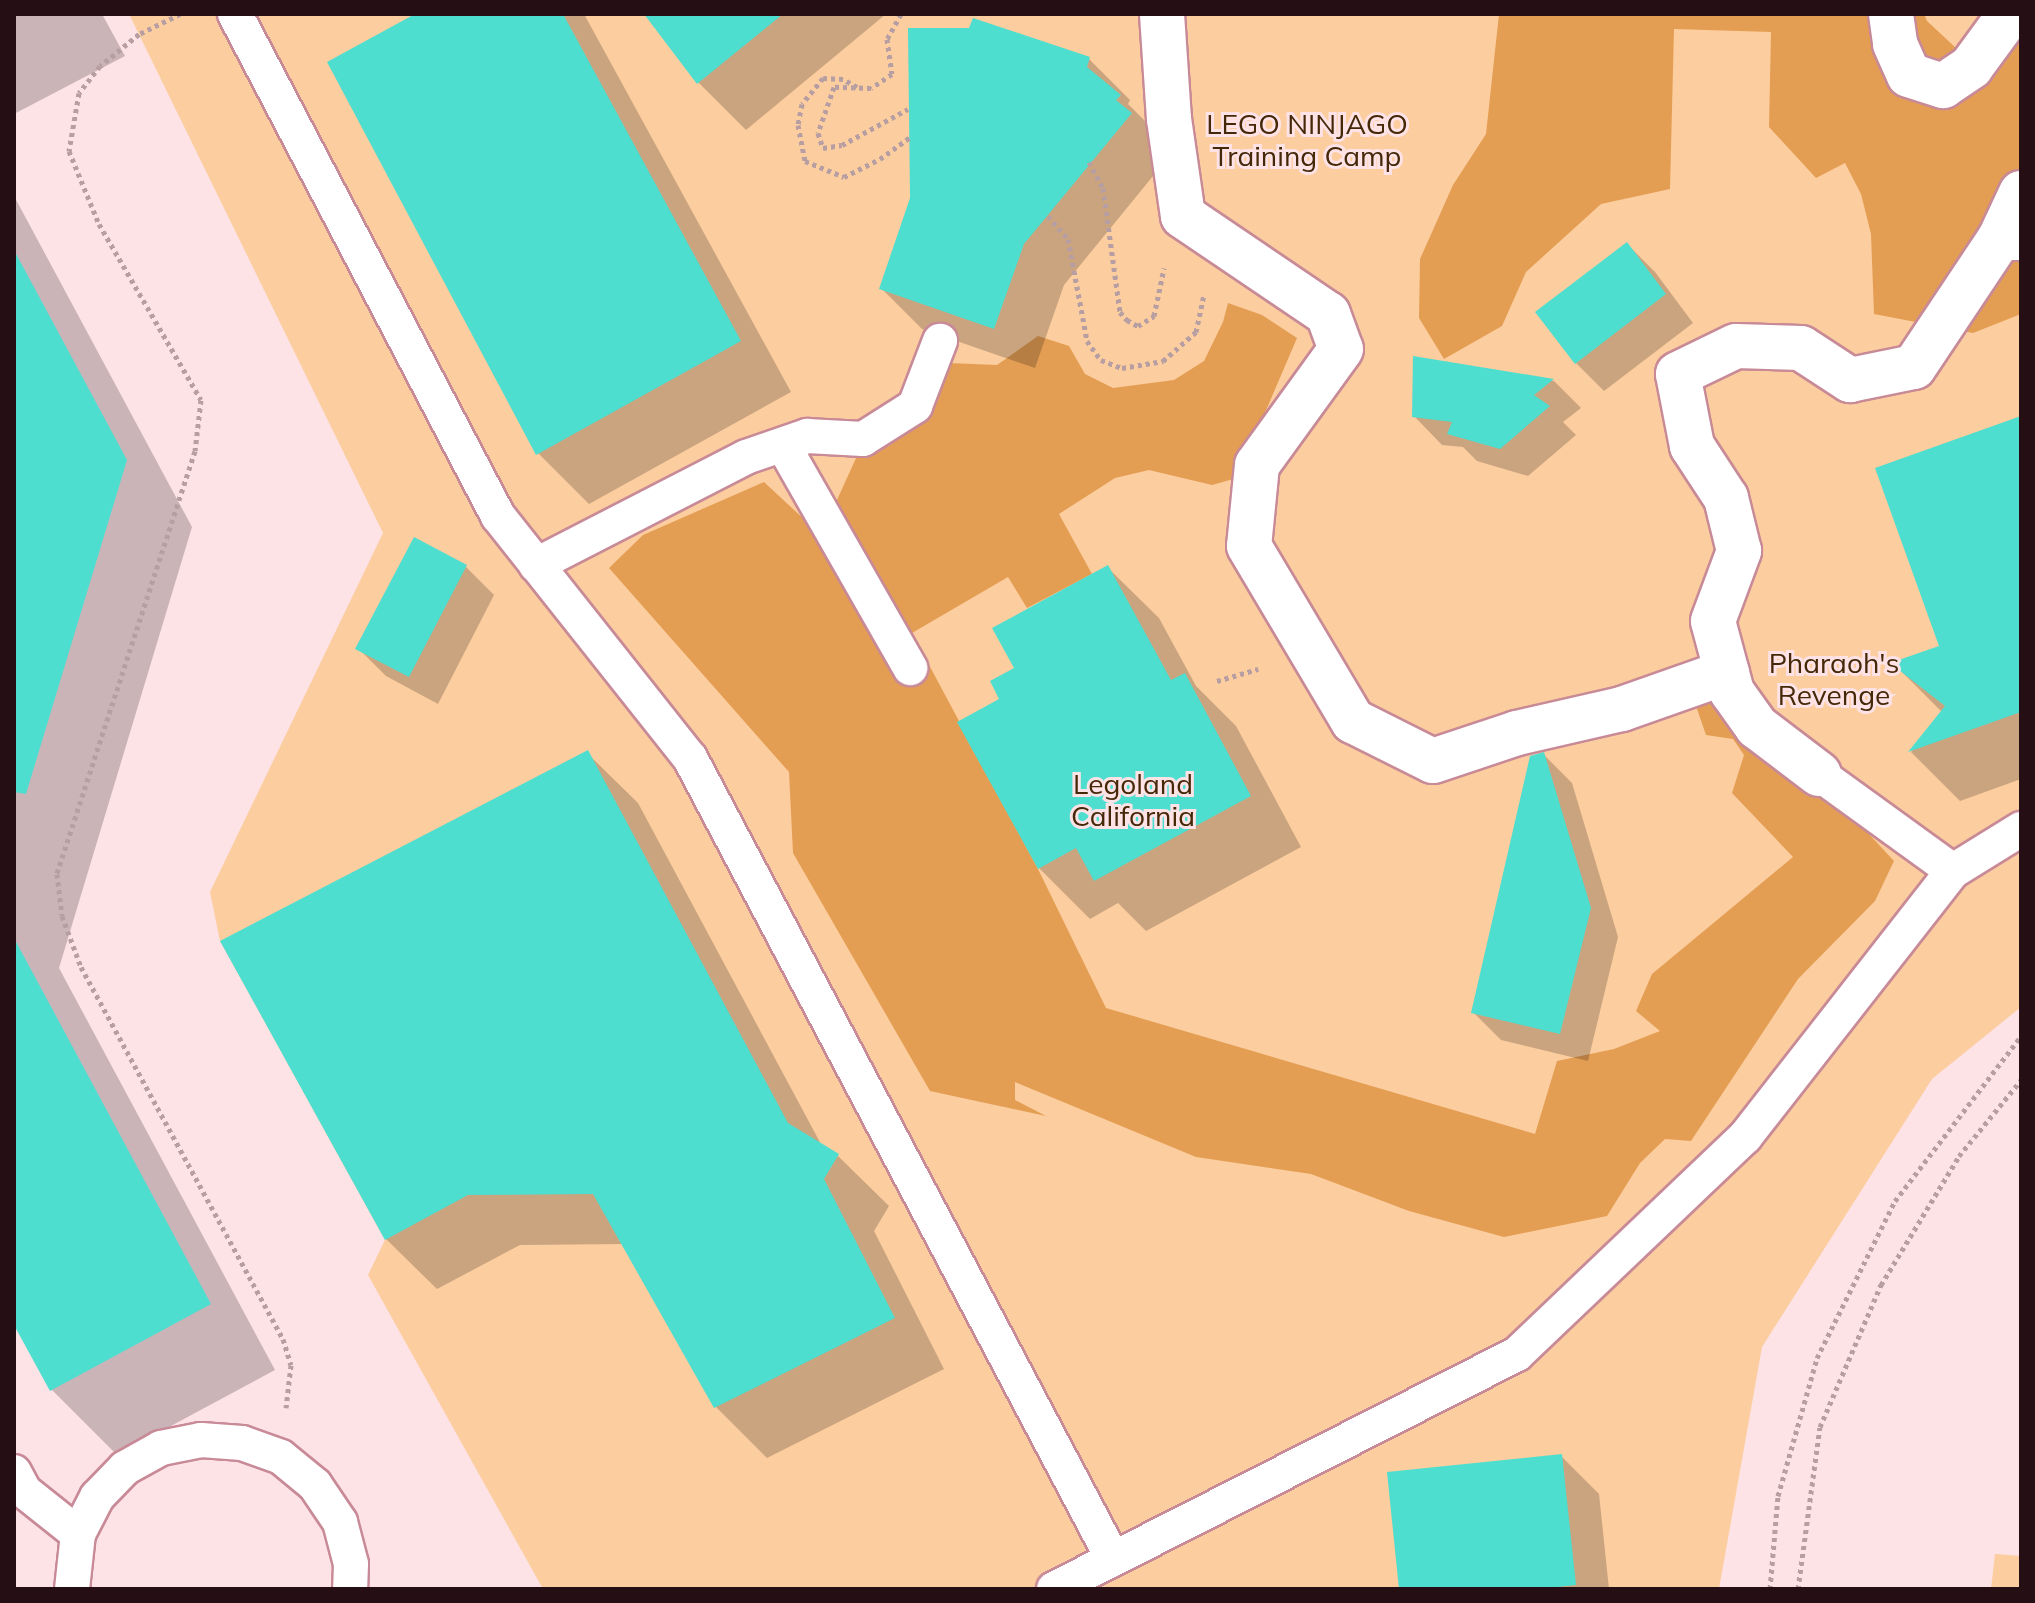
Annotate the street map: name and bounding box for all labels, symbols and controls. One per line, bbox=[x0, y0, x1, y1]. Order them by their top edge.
park label: LEGO NINJAGO Training Camp bbox=[1206, 107, 1408, 173]
park label: Pharaoh's Revenge bbox=[1769, 646, 1899, 712]
park label: Legoland California bbox=[1071, 767, 1195, 833]

